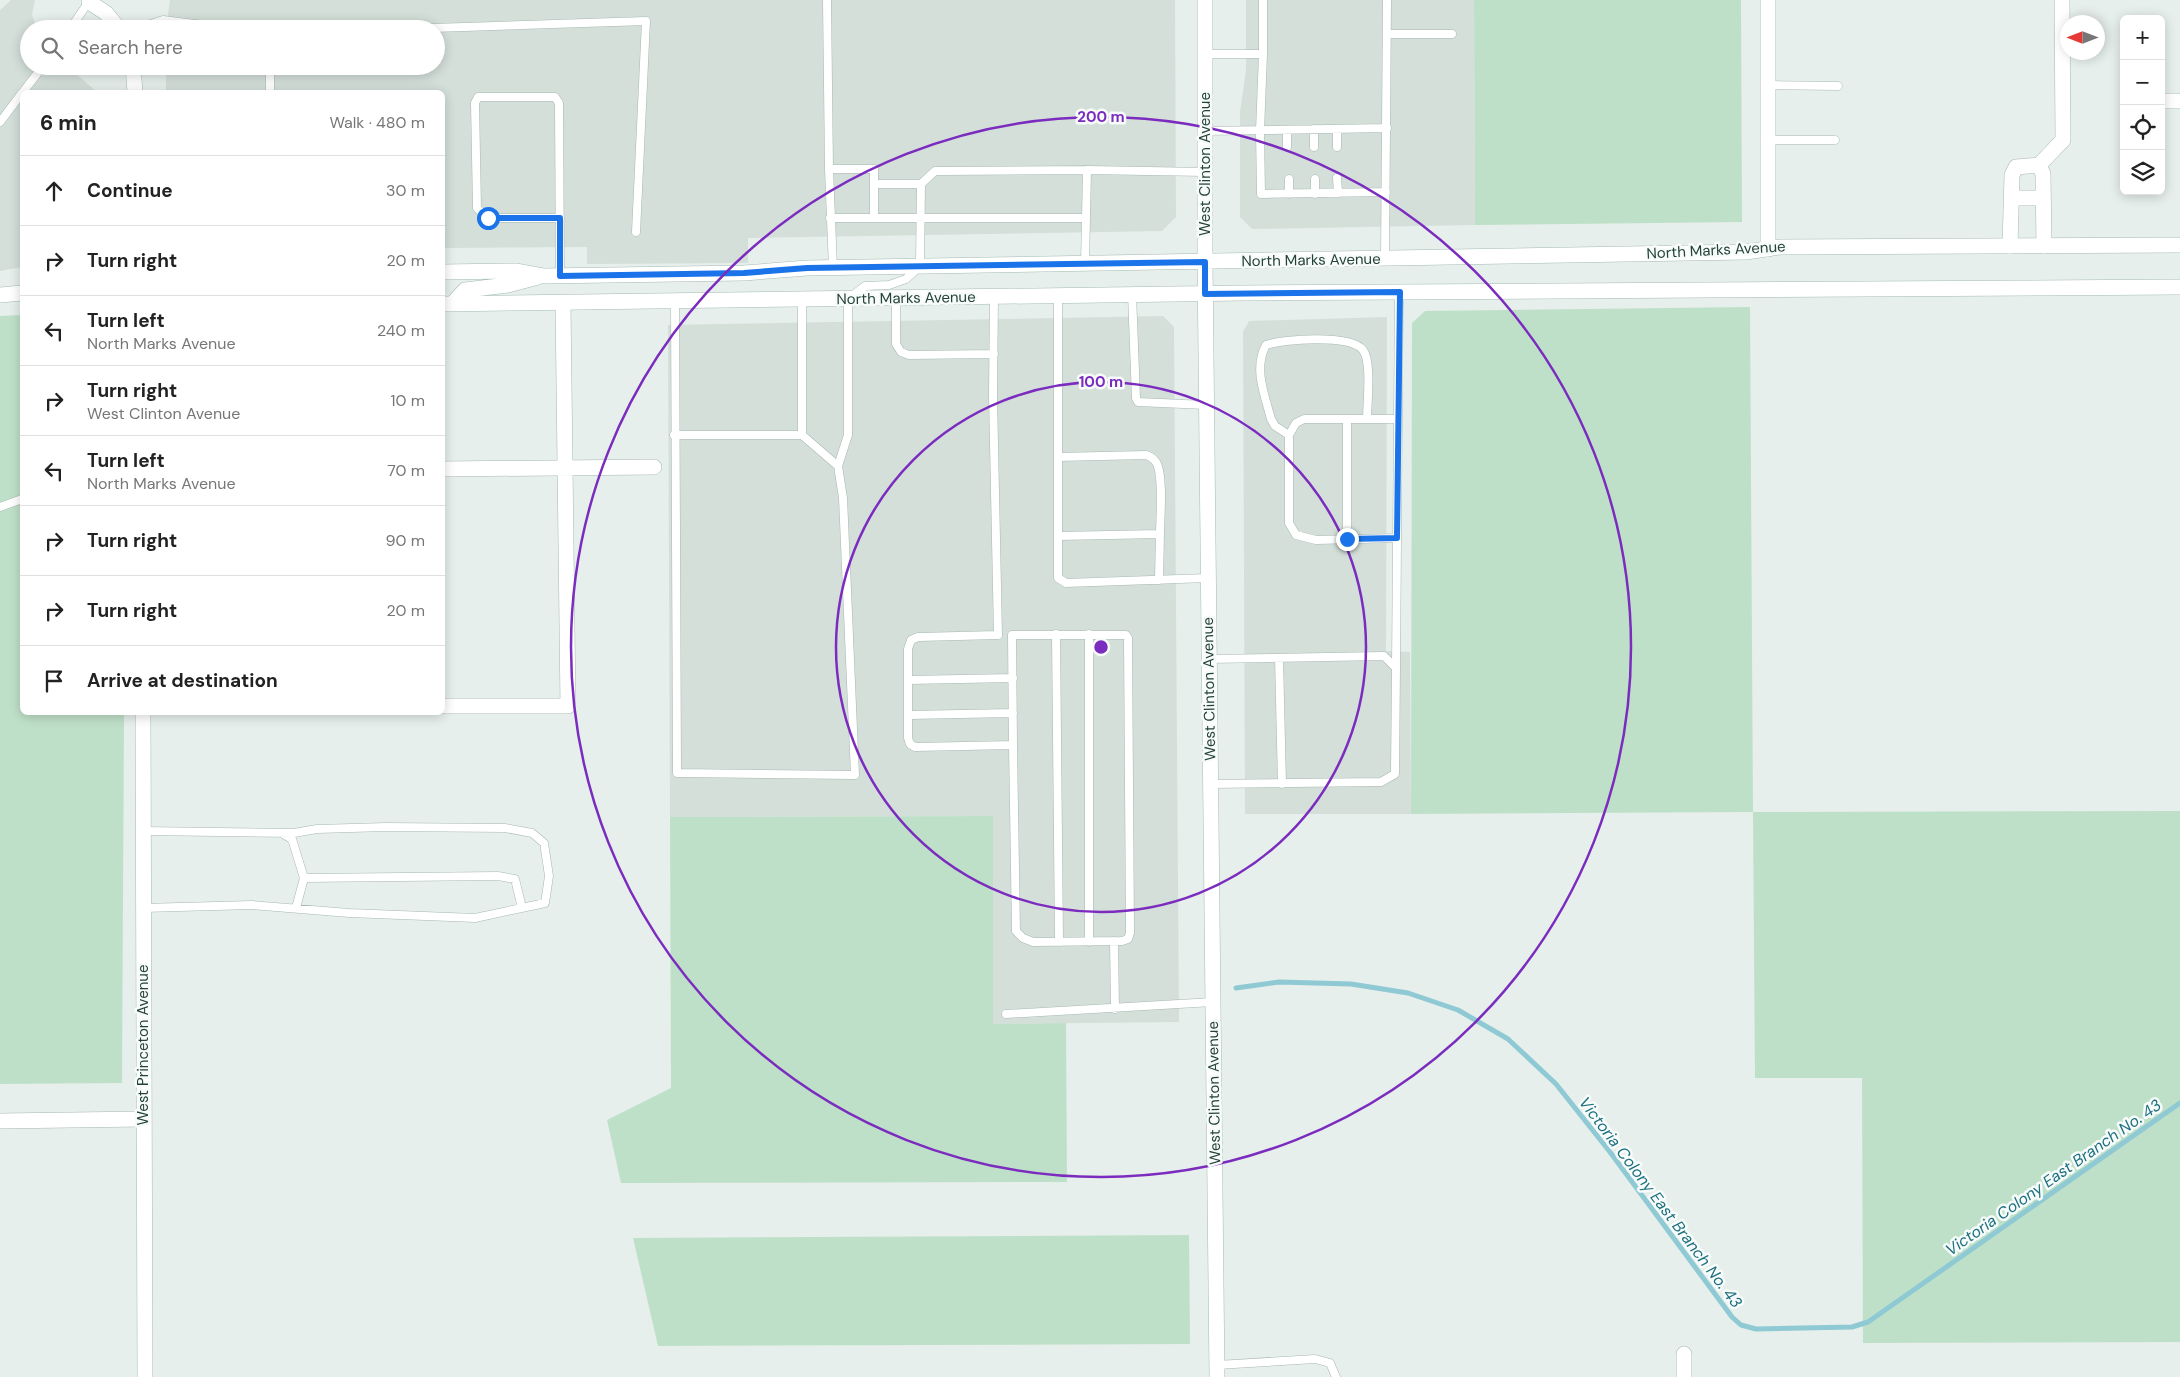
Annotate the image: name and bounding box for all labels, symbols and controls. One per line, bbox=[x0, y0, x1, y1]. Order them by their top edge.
north arrow bbox=[2060, 15, 2105, 60]
map controls bbox=[2120, 15, 2165, 195]
button: + bbox=[2120, 15, 2165, 60]
search box bbox=[20, 20, 445, 75]
icon: search bbox=[38, 34, 66, 62]
text: Search here bbox=[78, 35, 183, 60]
button: − bbox=[2120, 60, 2165, 105]
street label: West Clinton Avenue bbox=[1195, 92, 1215, 236]
button: locate bbox=[2120, 105, 2165, 150]
text: 200 m bbox=[1077, 107, 1125, 127]
text: 6 min bbox=[40, 109, 97, 137]
text: Walk · 480 m bbox=[329, 112, 425, 133]
button: layers bbox=[2120, 150, 2165, 195]
icon: ahead bbox=[40, 177, 68, 205]
text: Continue bbox=[87, 178, 173, 203]
text: 30 m bbox=[386, 180, 425, 201]
route start bbox=[477, 207, 500, 230]
street label: North Marks Avenue bbox=[1646, 236, 1786, 264]
icon: right bbox=[40, 247, 68, 275]
text: Turn right bbox=[87, 248, 177, 273]
street label: North Marks Avenue bbox=[1241, 249, 1381, 271]
text: 20 m bbox=[386, 250, 425, 271]
street label: North Marks Avenue bbox=[836, 287, 976, 309]
text: Turn left bbox=[87, 308, 165, 333]
icon: left bbox=[40, 317, 68, 345]
text: 240 m bbox=[377, 320, 425, 341]
text: North Marks Avenue bbox=[87, 333, 236, 354]
text: 100 m bbox=[1079, 372, 1123, 392]
text: Turn right bbox=[87, 378, 177, 403]
icon: right bbox=[40, 387, 68, 415]
text: 10 m bbox=[391, 390, 425, 411]
text: West Clinton Avenue bbox=[87, 403, 240, 424]
text: Turn left bbox=[87, 448, 165, 473]
icon: left bbox=[40, 457, 68, 485]
text: 70 m bbox=[387, 460, 425, 481]
text: North Marks Avenue bbox=[87, 473, 236, 494]
icon: right bbox=[40, 527, 68, 555]
text: Turn right bbox=[87, 528, 177, 553]
route end bbox=[1336, 528, 1359, 551]
text: 90 m bbox=[385, 530, 425, 551]
icon: right bbox=[40, 597, 68, 625]
text: Turn right bbox=[87, 598, 177, 623]
text: 20 m bbox=[386, 600, 425, 621]
street label: West Clinton Avenue bbox=[1198, 617, 1220, 761]
centre of rings bbox=[1092, 638, 1110, 656]
icon: arrive bbox=[40, 667, 68, 695]
text: Arrive at destination bbox=[87, 668, 278, 693]
street label: West Princeton Avenue bbox=[133, 965, 153, 1125]
street label: West Clinton Avenue bbox=[1203, 1021, 1225, 1165]
water label: Victoria Colony East Branch No. 43 bbox=[1574, 1093, 1747, 1312]
water label: Victoria Colony East Branch No. 43 bbox=[1941, 1095, 2165, 1260]

